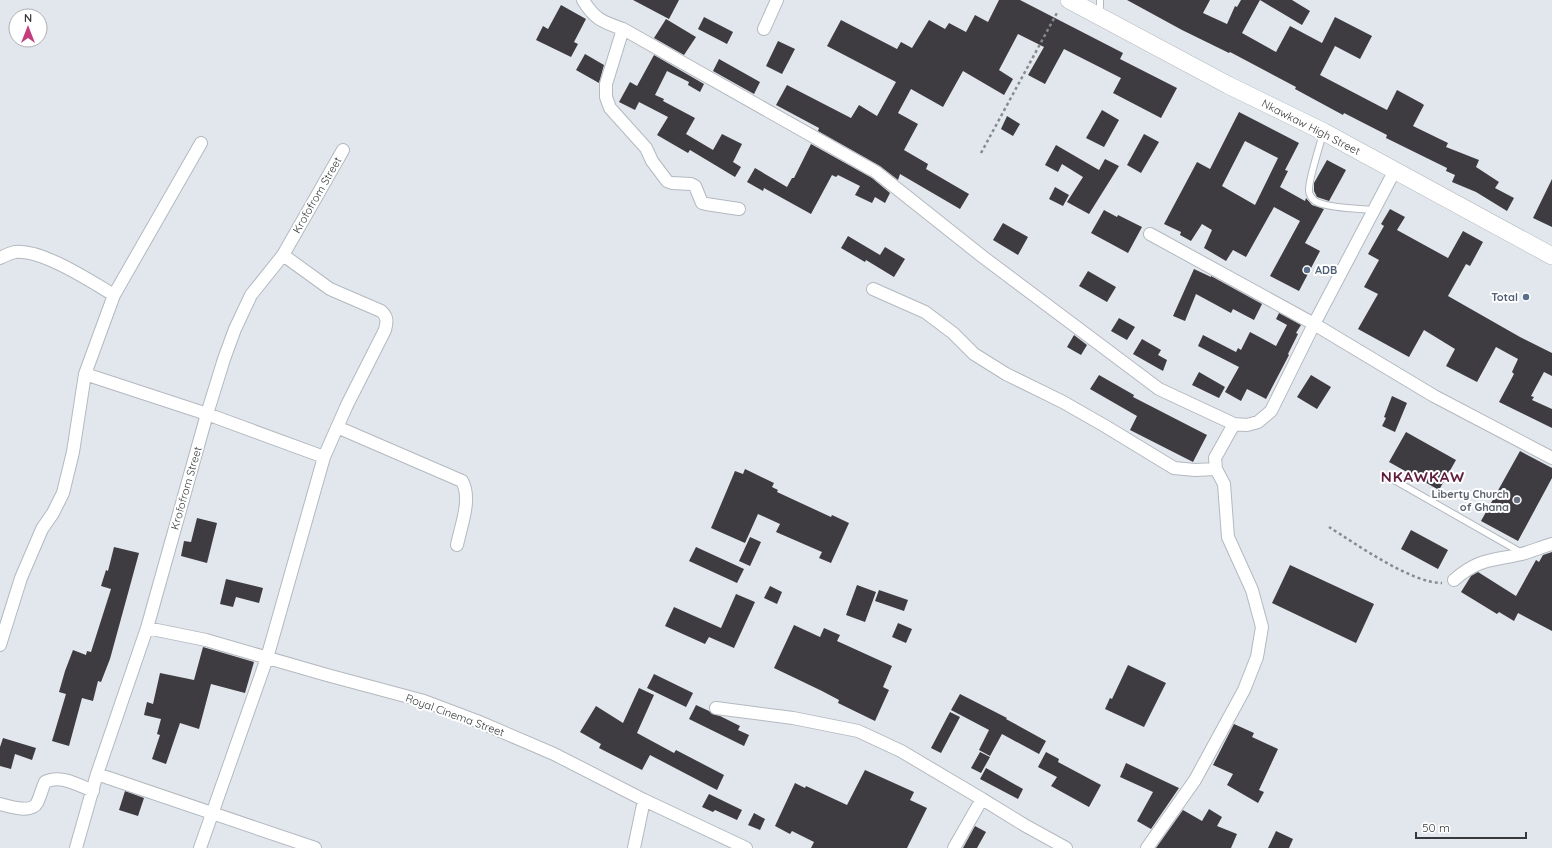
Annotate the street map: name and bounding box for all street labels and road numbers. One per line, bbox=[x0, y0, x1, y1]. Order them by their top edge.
street label: Nkawkaw High Street bbox=[1259, 96, 1363, 158]
street label: Krofofrom Street bbox=[289, 154, 345, 236]
street label: Krofofrom Street bbox=[167, 445, 205, 531]
street label: Royal Cinema Street bbox=[404, 691, 507, 740]

